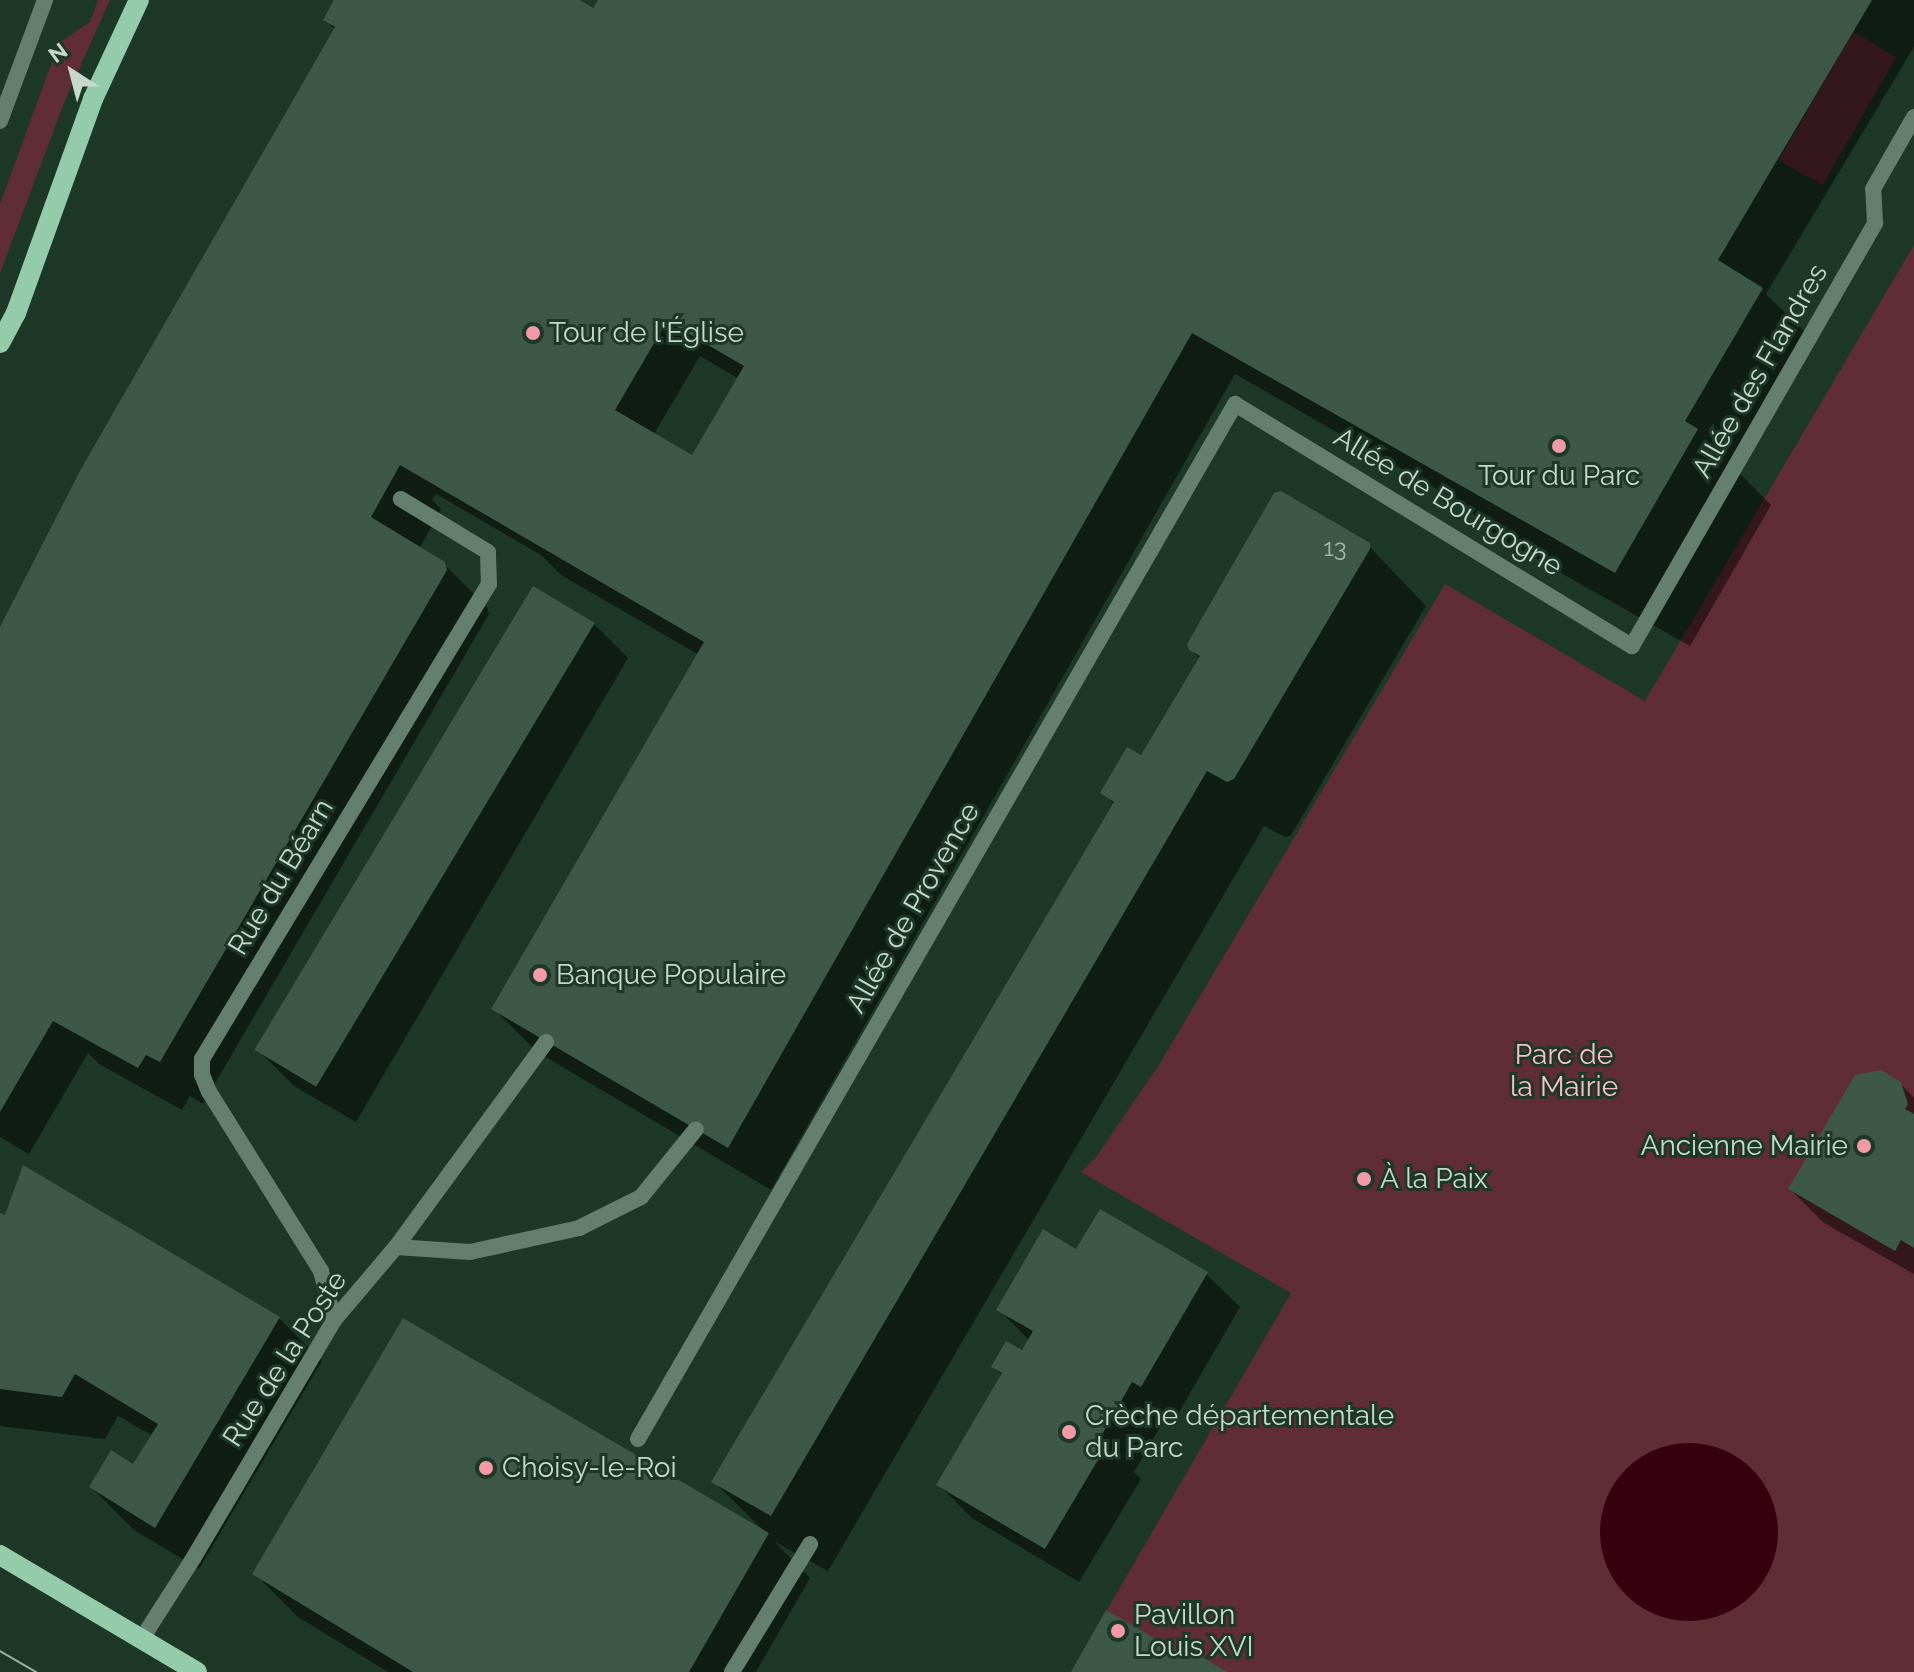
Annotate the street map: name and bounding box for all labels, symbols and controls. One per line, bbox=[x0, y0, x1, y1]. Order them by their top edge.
north arrow bbox=[32, 32, 112, 112]
text: N bbox=[43, 37, 72, 68]
street label: Allée des Flandres bbox=[1685, 258, 1835, 484]
place label: Tour de l'Église bbox=[549, 316, 745, 350]
marker: Tour de l'Église bbox=[524, 324, 542, 342]
street label: Allée de Bourgogne bbox=[1328, 420, 1568, 584]
marker: Tour du Parc bbox=[1550, 437, 1568, 455]
place label: Tour du Parc bbox=[1478, 459, 1640, 493]
house number: 13 bbox=[1323, 534, 1347, 562]
street label: Rue du Béarn bbox=[221, 793, 341, 961]
street label: Allée de Provence bbox=[839, 797, 987, 1019]
place label: Banque Populaire bbox=[556, 958, 786, 992]
marker: Banque Populaire bbox=[531, 966, 549, 984]
park label: Parc de la Mairie bbox=[1510, 1038, 1618, 1104]
place label: Ancienne Mairie bbox=[1640, 1129, 1848, 1163]
marker: Ancienne Mairie bbox=[1855, 1137, 1873, 1155]
place label: À la Paix bbox=[1380, 1162, 1489, 1196]
marker: À la Paix bbox=[1355, 1170, 1373, 1188]
street label: Rue de la Poste bbox=[216, 1265, 354, 1453]
place label: Crèche départementale du Parc bbox=[1085, 1399, 1394, 1465]
marker: Crèche départementale du Parc bbox=[1060, 1423, 1078, 1441]
place label: Choisy-le-Roi bbox=[502, 1451, 677, 1485]
marker: Choisy-le-Roi bbox=[477, 1459, 495, 1477]
place label: Pavillon Louis XVI bbox=[1134, 1598, 1254, 1664]
marker: Pavillon Louis XVI bbox=[1109, 1622, 1127, 1640]

